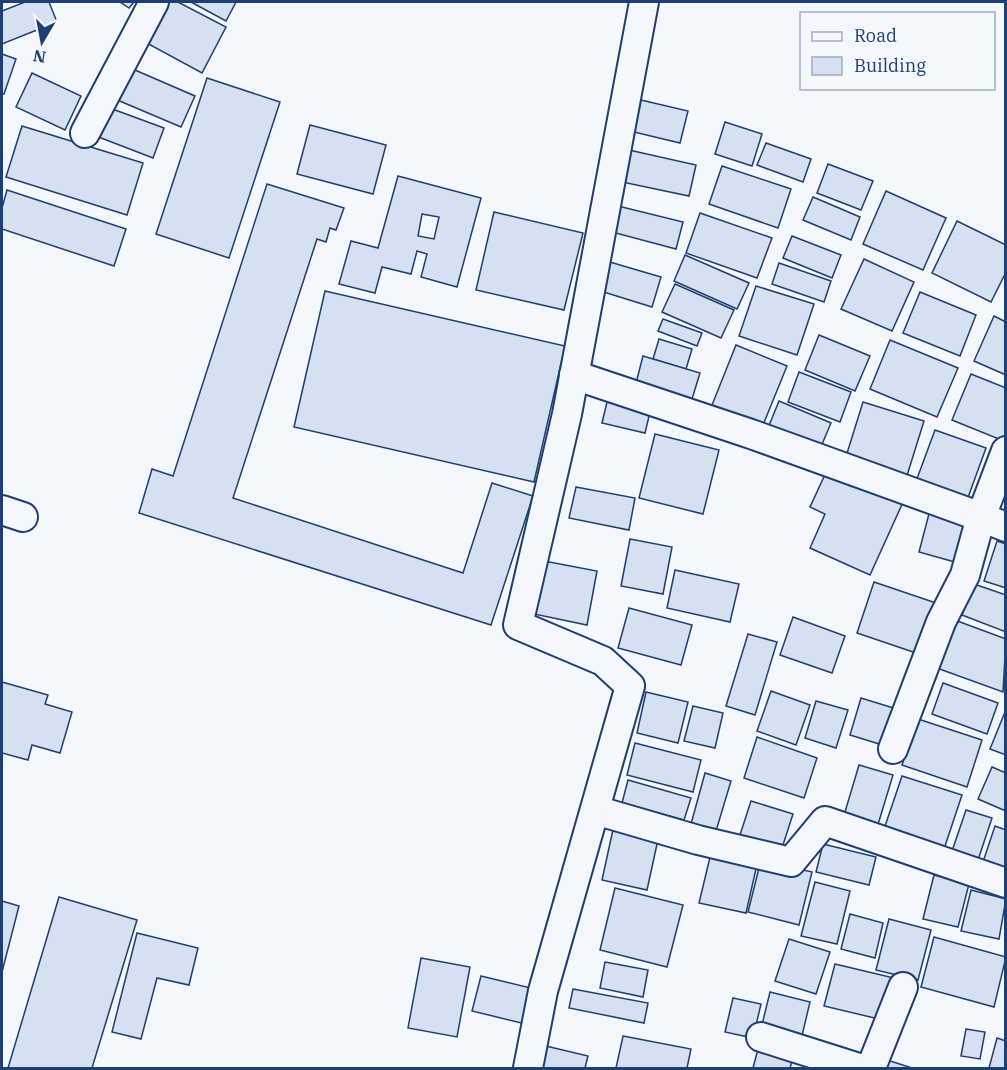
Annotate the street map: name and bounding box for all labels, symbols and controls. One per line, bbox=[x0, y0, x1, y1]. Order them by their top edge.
north arrow bbox=[12, 12, 72, 72]
legend bbox=[800, 12, 995, 90]
text: Road bbox=[854, 24, 897, 47]
text: N bbox=[31, 46, 47, 68]
text: Building bbox=[854, 54, 926, 77]

